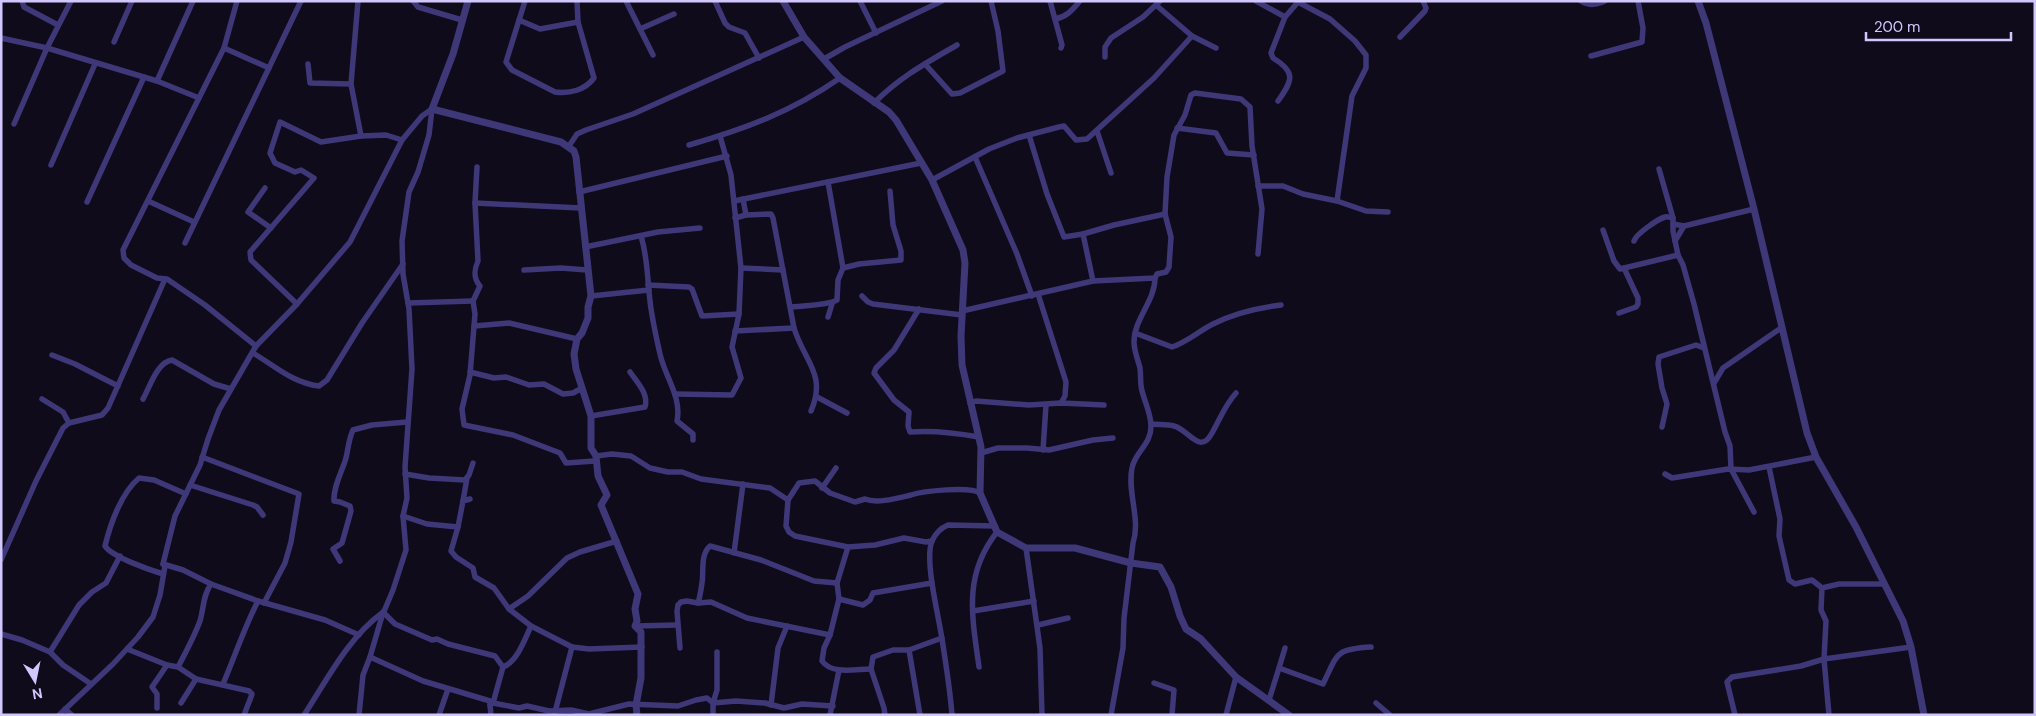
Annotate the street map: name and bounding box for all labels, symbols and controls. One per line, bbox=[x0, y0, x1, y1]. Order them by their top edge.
scale bar bbox=[1866, 10, 2011, 42]
text: 200 m bbox=[1874, 17, 1920, 37]
north arrow bbox=[10, 656, 60, 706]
text: N bbox=[31, 684, 44, 704]

